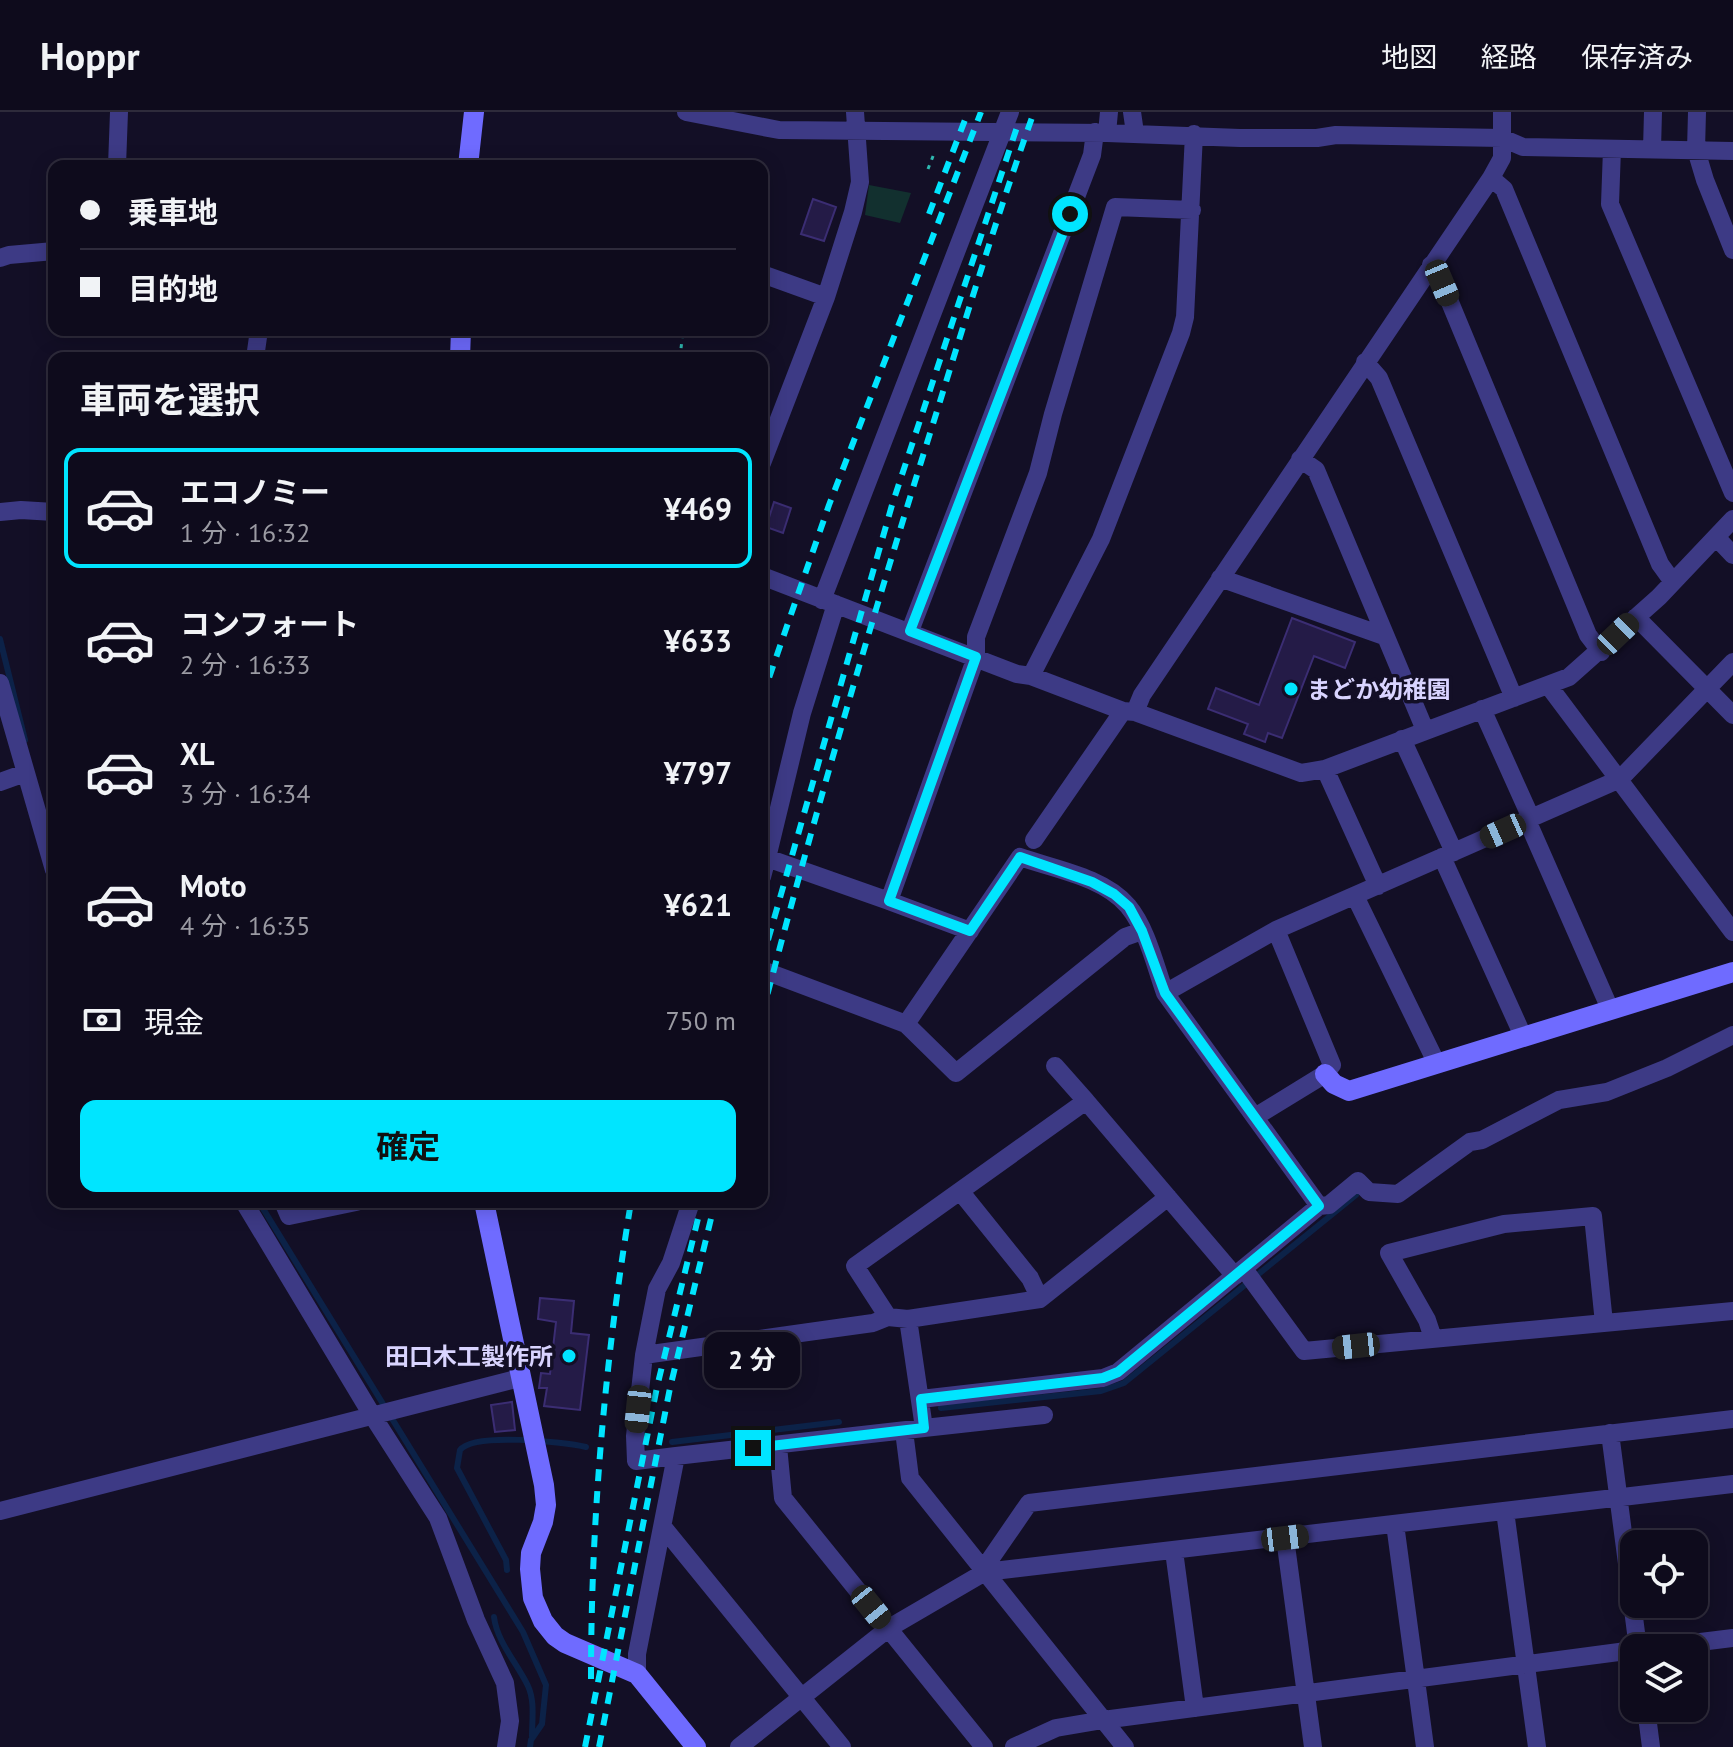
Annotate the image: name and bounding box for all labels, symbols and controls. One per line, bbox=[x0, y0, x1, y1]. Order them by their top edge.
text: Hoppr bbox=[40, 31, 140, 80]
text: 地図 bbox=[1381, 38, 1437, 75]
text: 経路 bbox=[1481, 38, 1537, 75]
text: 保存済み bbox=[1581, 38, 1693, 75]
text: 乗車地 bbox=[128, 192, 218, 231]
route start bbox=[1052, 196, 1088, 232]
car bbox=[1422, 256, 1462, 310]
text: 目的地 bbox=[128, 269, 218, 308]
text: 車両を選択 bbox=[80, 376, 260, 423]
icon: car bbox=[84, 472, 156, 544]
text: エコノミー bbox=[180, 472, 330, 511]
text: ¥469 bbox=[664, 489, 732, 528]
text: 1 分 · 16:32 bbox=[180, 516, 310, 549]
icon: car bbox=[84, 604, 156, 676]
text: コンフォート bbox=[180, 604, 359, 643]
car bbox=[1592, 609, 1644, 659]
text: ¥633 bbox=[664, 621, 732, 660]
text: 2 分 · 16:33 bbox=[180, 648, 310, 681]
place label: まどか幼稚園 bbox=[1307, 674, 1451, 705]
marker: まどか幼稚園 bbox=[1282, 680, 1300, 698]
text: XL bbox=[180, 734, 214, 773]
icon: car bbox=[84, 736, 156, 808]
text: ¥797 bbox=[664, 753, 732, 792]
text: 3 分 · 16:34 bbox=[180, 777, 310, 810]
car bbox=[1476, 810, 1530, 852]
text: Moto bbox=[180, 866, 247, 905]
icon: car bbox=[84, 868, 156, 940]
text: ¥621 bbox=[664, 885, 732, 924]
text: 4 分 · 16:35 bbox=[180, 909, 310, 942]
icon: cash bbox=[80, 998, 124, 1042]
text: 現金 bbox=[144, 1002, 204, 1041]
text: 750 m bbox=[665, 1004, 736, 1037]
button: 確定 bbox=[80, 1100, 736, 1192]
callout: 2 分 bbox=[705, 1332, 801, 1388]
car bbox=[1331, 1332, 1381, 1360]
place label: 田口木工製作所 bbox=[385, 1341, 553, 1372]
text: 2 分 bbox=[728, 1343, 776, 1376]
marker: 田口木工製作所 bbox=[560, 1347, 578, 1365]
car bbox=[624, 1384, 652, 1434]
route end bbox=[735, 1430, 771, 1466]
car bbox=[1260, 1523, 1310, 1553]
map controls bbox=[1620, 1530, 1708, 1722]
button: locate bbox=[1620, 1530, 1708, 1618]
car bbox=[847, 1581, 895, 1633]
button: layers bbox=[1620, 1634, 1708, 1722]

